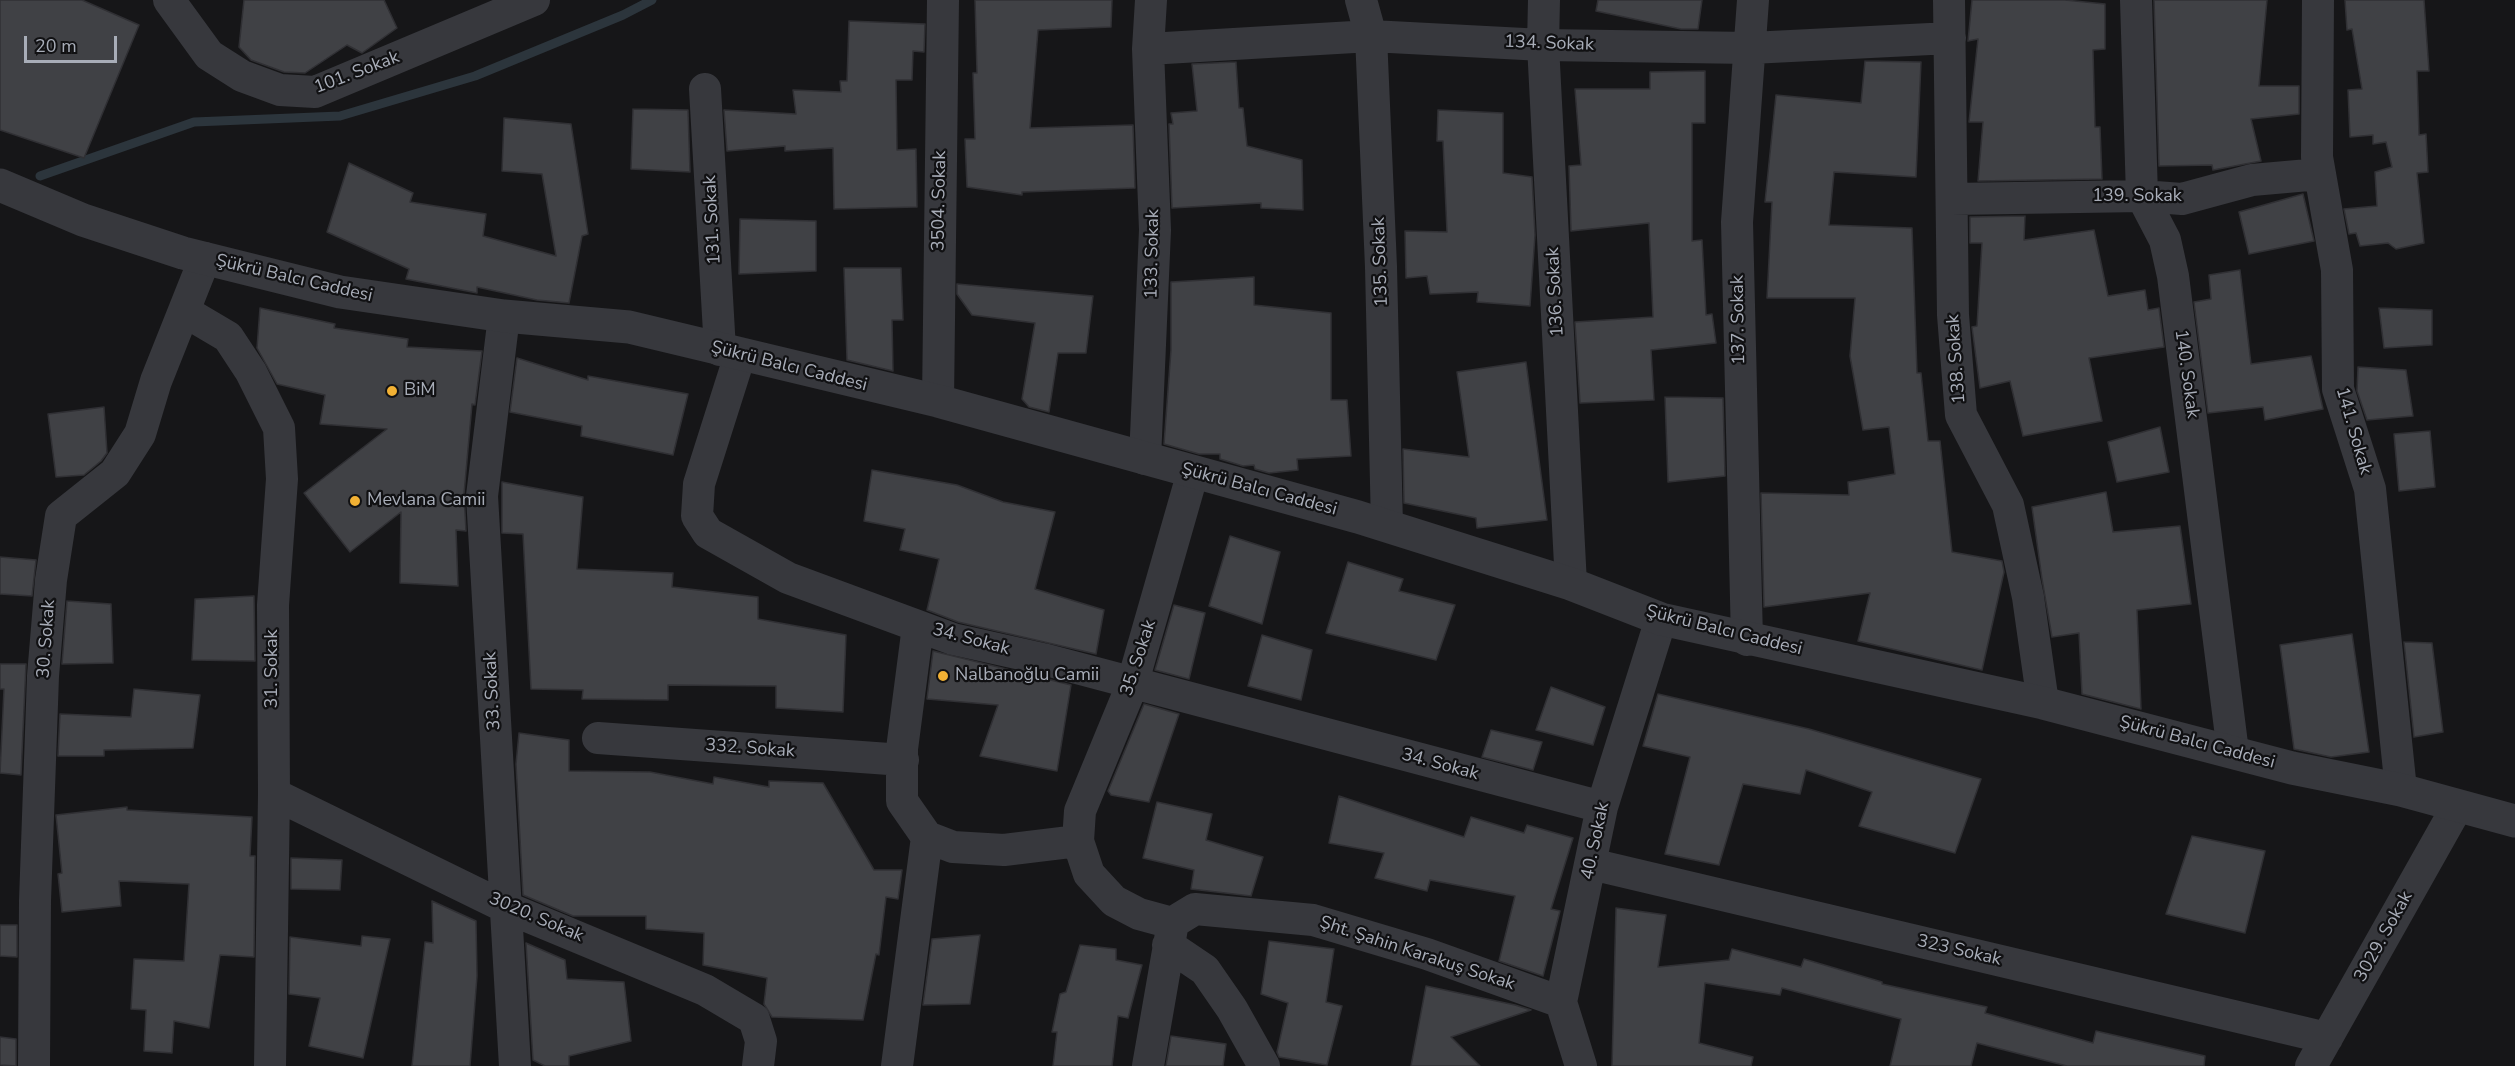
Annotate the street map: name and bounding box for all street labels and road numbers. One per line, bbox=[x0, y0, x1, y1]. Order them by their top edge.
street label: 134. Sokak bbox=[1504, 32, 1594, 56]
street label: 101. Sokak bbox=[311, 47, 403, 99]
street label: 3504. Sokak bbox=[928, 151, 952, 251]
street label: 131. Sokak bbox=[700, 175, 726, 265]
street label: 139. Sokak bbox=[2092, 186, 2182, 208]
street label: 133. Sokak bbox=[1141, 209, 1165, 299]
street label: 135. Sokak bbox=[1369, 217, 1393, 307]
street label: 136. Sokak bbox=[1543, 247, 1569, 337]
street label: Şükrü Balcı Caddesi bbox=[214, 250, 374, 308]
street label: 137. Sokak bbox=[1727, 275, 1751, 365]
street label: 138. Sokak bbox=[1943, 314, 1971, 404]
street label: 140. Sokak bbox=[2169, 328, 2203, 420]
street label: Şükrü Balcı Caddesi bbox=[709, 337, 869, 397]
street label: 141. Sokak bbox=[2330, 385, 2376, 477]
street label: Şükrü Balcı Caddesi bbox=[1179, 459, 1339, 521]
street label: 30. Sokak bbox=[33, 599, 61, 679]
street label: Şükrü Balcı Caddesi bbox=[1644, 601, 1804, 661]
street label: 35. Sokak bbox=[1117, 617, 1161, 699]
street label: 34. Sokak bbox=[930, 619, 1012, 661]
street label: 31. Sokak bbox=[262, 630, 284, 708]
street label: 33. Sokak bbox=[480, 651, 506, 731]
street label: Şükrü Balcı Caddesi bbox=[2117, 712, 2277, 774]
street label: 332. Sokak bbox=[705, 735, 795, 763]
street label: 34. Sokak bbox=[1399, 744, 1481, 786]
street label: 40. Sokak bbox=[1577, 800, 1615, 882]
street label: 3020. Sokak bbox=[486, 888, 586, 948]
street label: 3029. Sokak bbox=[2350, 888, 2418, 986]
street label: Şht. Şahin Karakuş Sokak bbox=[1317, 912, 1517, 996]
street label: 323 Sokak bbox=[1915, 931, 2003, 971]

